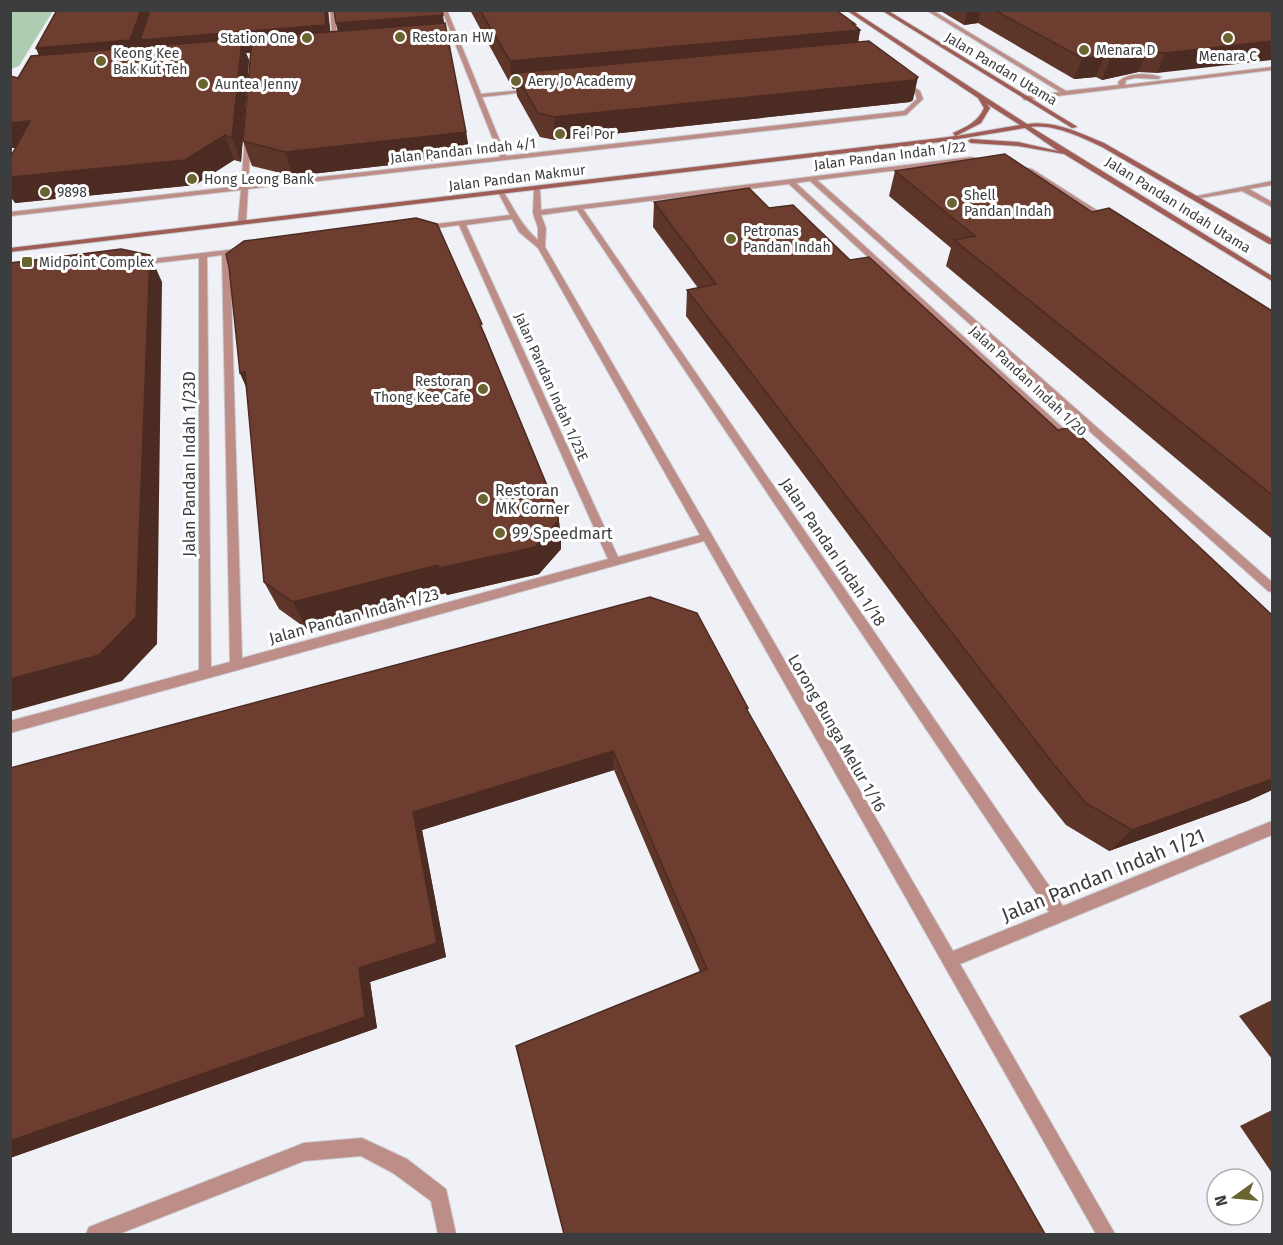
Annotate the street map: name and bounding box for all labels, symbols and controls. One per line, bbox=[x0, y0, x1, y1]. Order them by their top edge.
place label: Restoran HW bbox=[412, 29, 493, 46]
street label: Jalan Pandan Utama bbox=[942, 29, 1060, 109]
place label: Station One bbox=[220, 30, 295, 47]
marker: Restoran HW bbox=[393, 30, 407, 44]
marker: Station One bbox=[300, 31, 314, 45]
marker: Menara C bbox=[1221, 31, 1235, 45]
place label: Menara D bbox=[1096, 42, 1156, 59]
marker: Menara D bbox=[1077, 43, 1091, 57]
place label: Keong Kee Bak Kut Teh bbox=[113, 45, 187, 78]
place label: Menara C bbox=[1199, 48, 1257, 65]
marker: Keong Kee Bak Kut Teh bbox=[94, 54, 108, 68]
place label: Aery Jo Academy bbox=[528, 73, 633, 90]
marker: Aery Jo Academy bbox=[509, 74, 523, 88]
place label: Auntea Jenny bbox=[215, 76, 298, 93]
marker: Auntea Jenny bbox=[196, 77, 210, 91]
place label: Fei Por bbox=[572, 126, 616, 143]
marker: Fei Por bbox=[553, 127, 567, 141]
street label: Jalan Pandan Indah 4/1 bbox=[389, 135, 537, 167]
street label: Jalan Pandan Indah 1/22 bbox=[813, 138, 967, 174]
street label: Jalan Pandan Indah Utama bbox=[1102, 153, 1254, 257]
street label: Jalan Pandan Makmur bbox=[448, 161, 587, 195]
place label: Hong Leong Bank bbox=[204, 171, 315, 188]
marker: Hong Leong Bank bbox=[185, 172, 199, 186]
place label: 9898 bbox=[57, 184, 87, 201]
marker: 9898 bbox=[38, 185, 52, 199]
place label: Shell Pandan Indah bbox=[964, 187, 1052, 220]
marker: Shell Pandan Indah bbox=[945, 196, 959, 210]
place label: Petronas Pandan Indah bbox=[743, 223, 831, 256]
marker: Petronas Pandan Indah bbox=[724, 232, 738, 246]
place label: Midpoint Complex bbox=[39, 254, 154, 271]
marker: Midpoint Complex bbox=[20, 255, 34, 269]
street label: Jalan Pandan Indah 1/23E bbox=[511, 310, 591, 464]
street label: Jalan Pandan Indah 1/20 bbox=[966, 322, 1090, 440]
street label: Jalan Pandan Indah 1/23D bbox=[180, 371, 199, 557]
place label: Restoran Thong Kee Cafe bbox=[374, 373, 471, 406]
marker: Restoran Thong Kee Cafe bbox=[476, 382, 490, 396]
street label: Jalan Pandan Indah 1/18 bbox=[776, 474, 890, 630]
place label: Restoran MK Corner bbox=[495, 481, 570, 518]
marker: Restoran MK Corner bbox=[476, 492, 490, 506]
place label: 99 Speedmart bbox=[512, 524, 613, 543]
marker: 99 Speedmart bbox=[493, 526, 507, 540]
street label: Jalan Pandan Indah 1/23 bbox=[267, 584, 441, 648]
street label: Lorong Bunga Melur 1/16 bbox=[784, 651, 890, 815]
street label: Jalan Pandan Indah 1/21 bbox=[998, 823, 1208, 927]
north arrow bbox=[1205, 1167, 1265, 1227]
text: N bbox=[1210, 1193, 1232, 1208]

